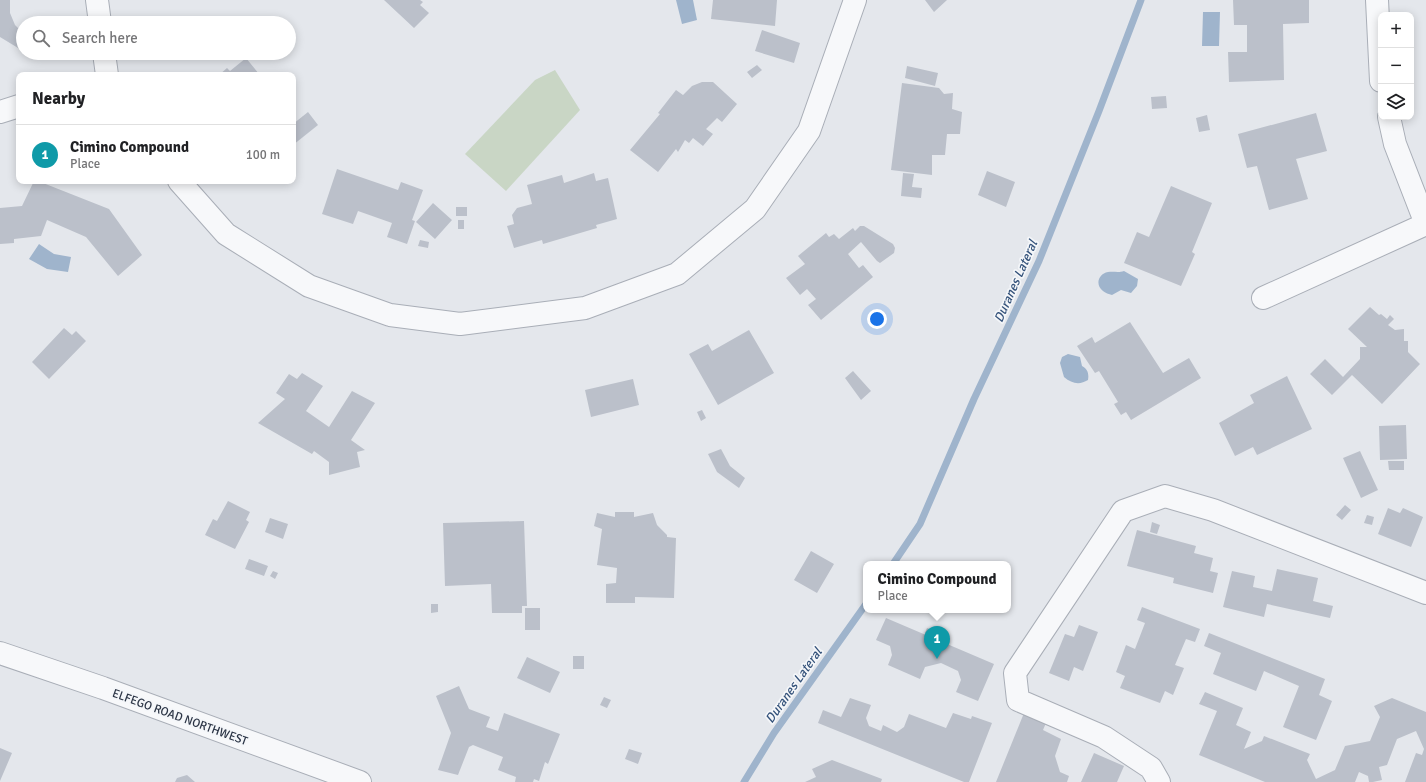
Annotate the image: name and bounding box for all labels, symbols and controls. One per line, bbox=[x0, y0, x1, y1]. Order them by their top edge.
map controls bbox=[1378, 12, 1414, 120]
button: + bbox=[1378, 12, 1414, 48]
search box bbox=[16, 16, 296, 60]
icon: search bbox=[30, 27, 52, 49]
text: Search here bbox=[62, 29, 138, 47]
button: − bbox=[1378, 48, 1414, 84]
button: layers bbox=[1378, 84, 1414, 120]
text: Nearby bbox=[32, 88, 85, 109]
text: Cimino Compound bbox=[70, 138, 189, 156]
text: 1 bbox=[41, 147, 49, 163]
text: 100 m bbox=[246, 147, 280, 163]
text: Place bbox=[70, 156, 100, 172]
water label: Duranes Lateral bbox=[991, 237, 1042, 325]
your location bbox=[867, 309, 887, 329]
popup bbox=[863, 561, 1011, 613]
text: Cimino Compound bbox=[878, 570, 996, 588]
text: Place bbox=[878, 588, 908, 604]
pin: 1 bbox=[924, 626, 950, 659]
water label: Duranes Lateral bbox=[762, 644, 826, 726]
street label: ELFEGO ROAD NORTHWEST bbox=[110, 686, 250, 749]

